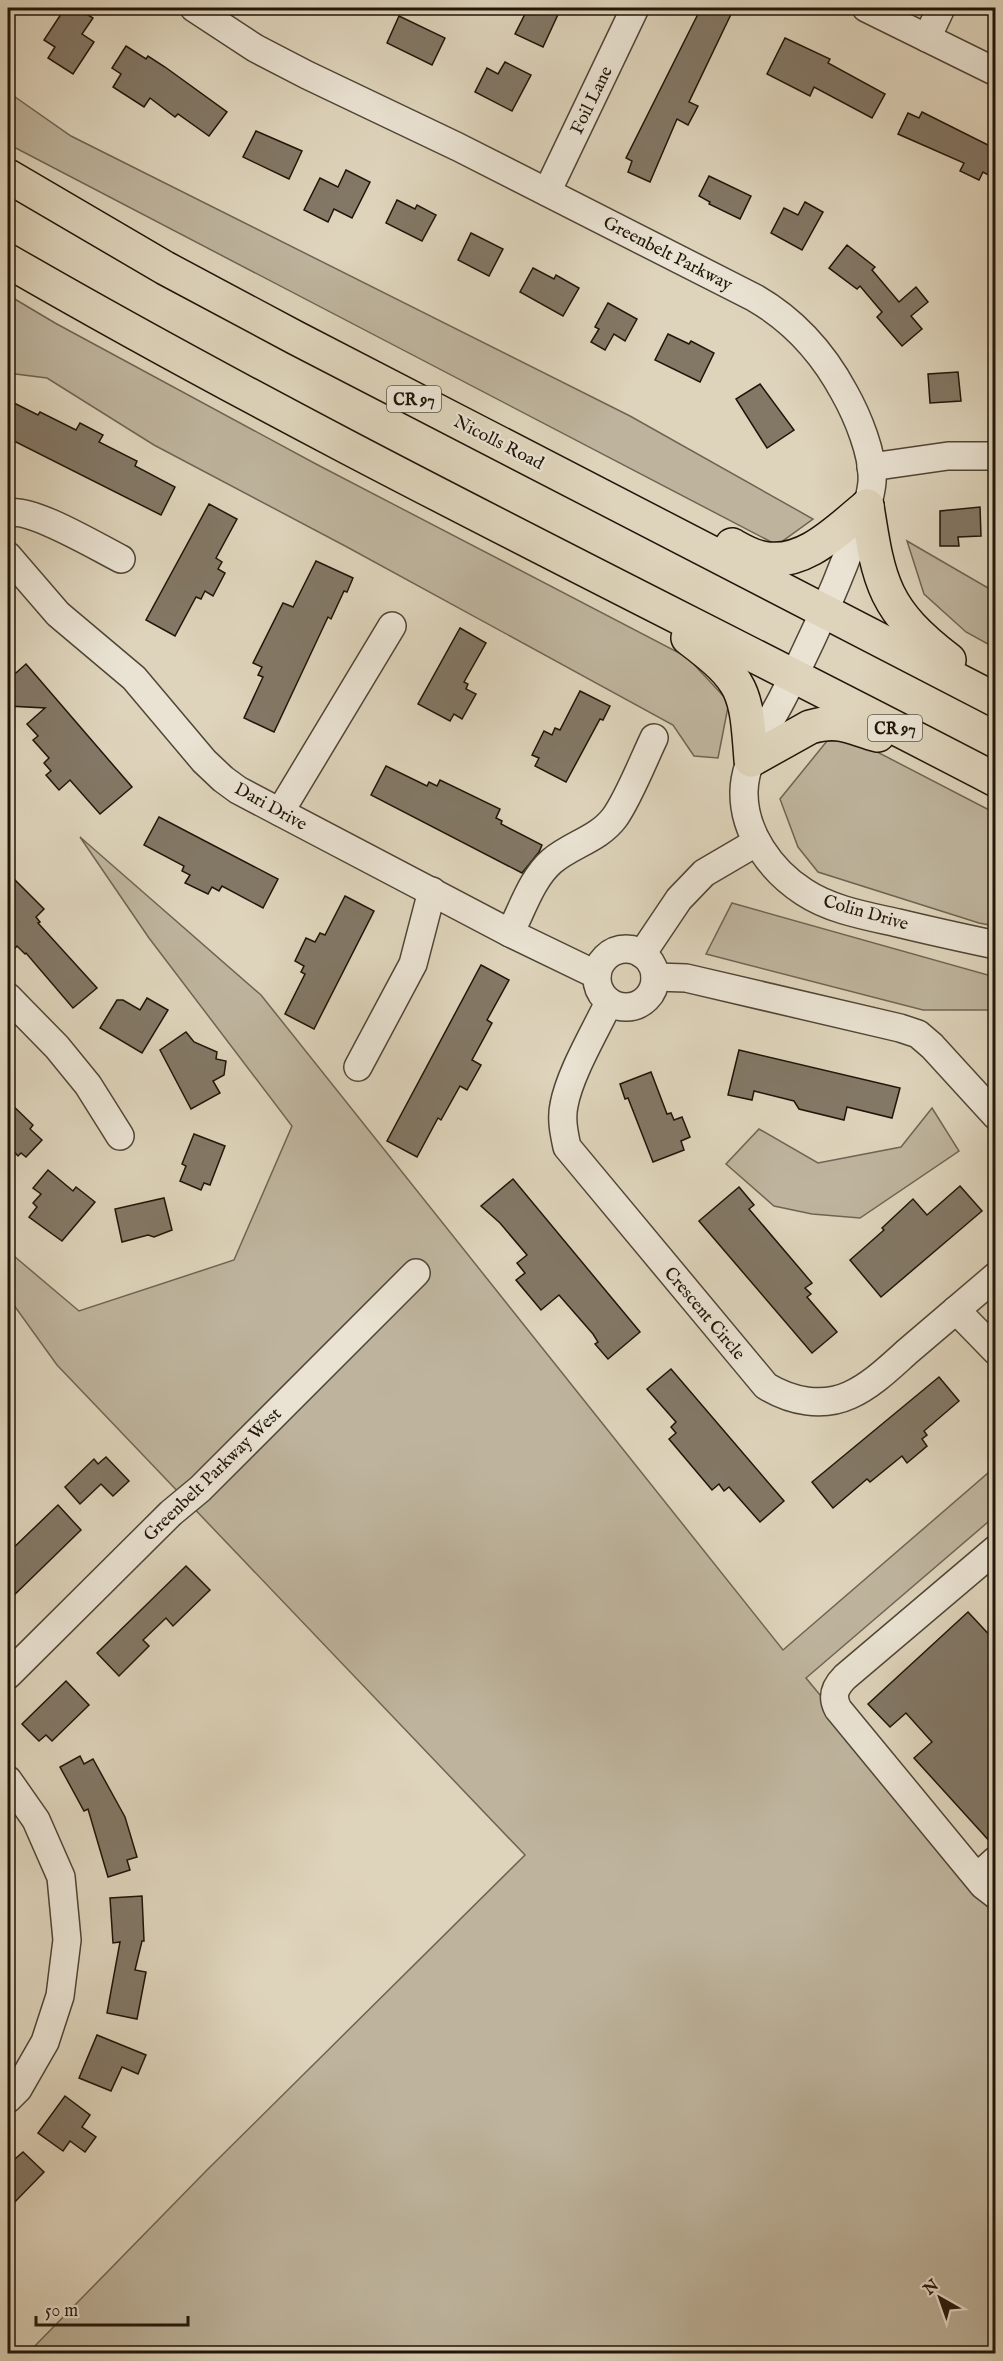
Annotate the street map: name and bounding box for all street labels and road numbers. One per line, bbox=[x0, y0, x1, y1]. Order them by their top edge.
street label: Foil Lane bbox=[566, 63, 619, 139]
street label: Greenbelt Parkway bbox=[599, 212, 736, 297]
road number: CR 97 bbox=[387, 386, 441, 412]
street label: Nicolls Road bbox=[449, 411, 548, 476]
road number: CR 97 bbox=[868, 715, 922, 741]
street label: Dari Drive bbox=[230, 778, 311, 837]
street label: Colin Drive bbox=[820, 890, 911, 937]
street label: Crescent Circle bbox=[658, 1263, 750, 1365]
street label: Greenbelt Parkway West bbox=[139, 1403, 287, 1547]

